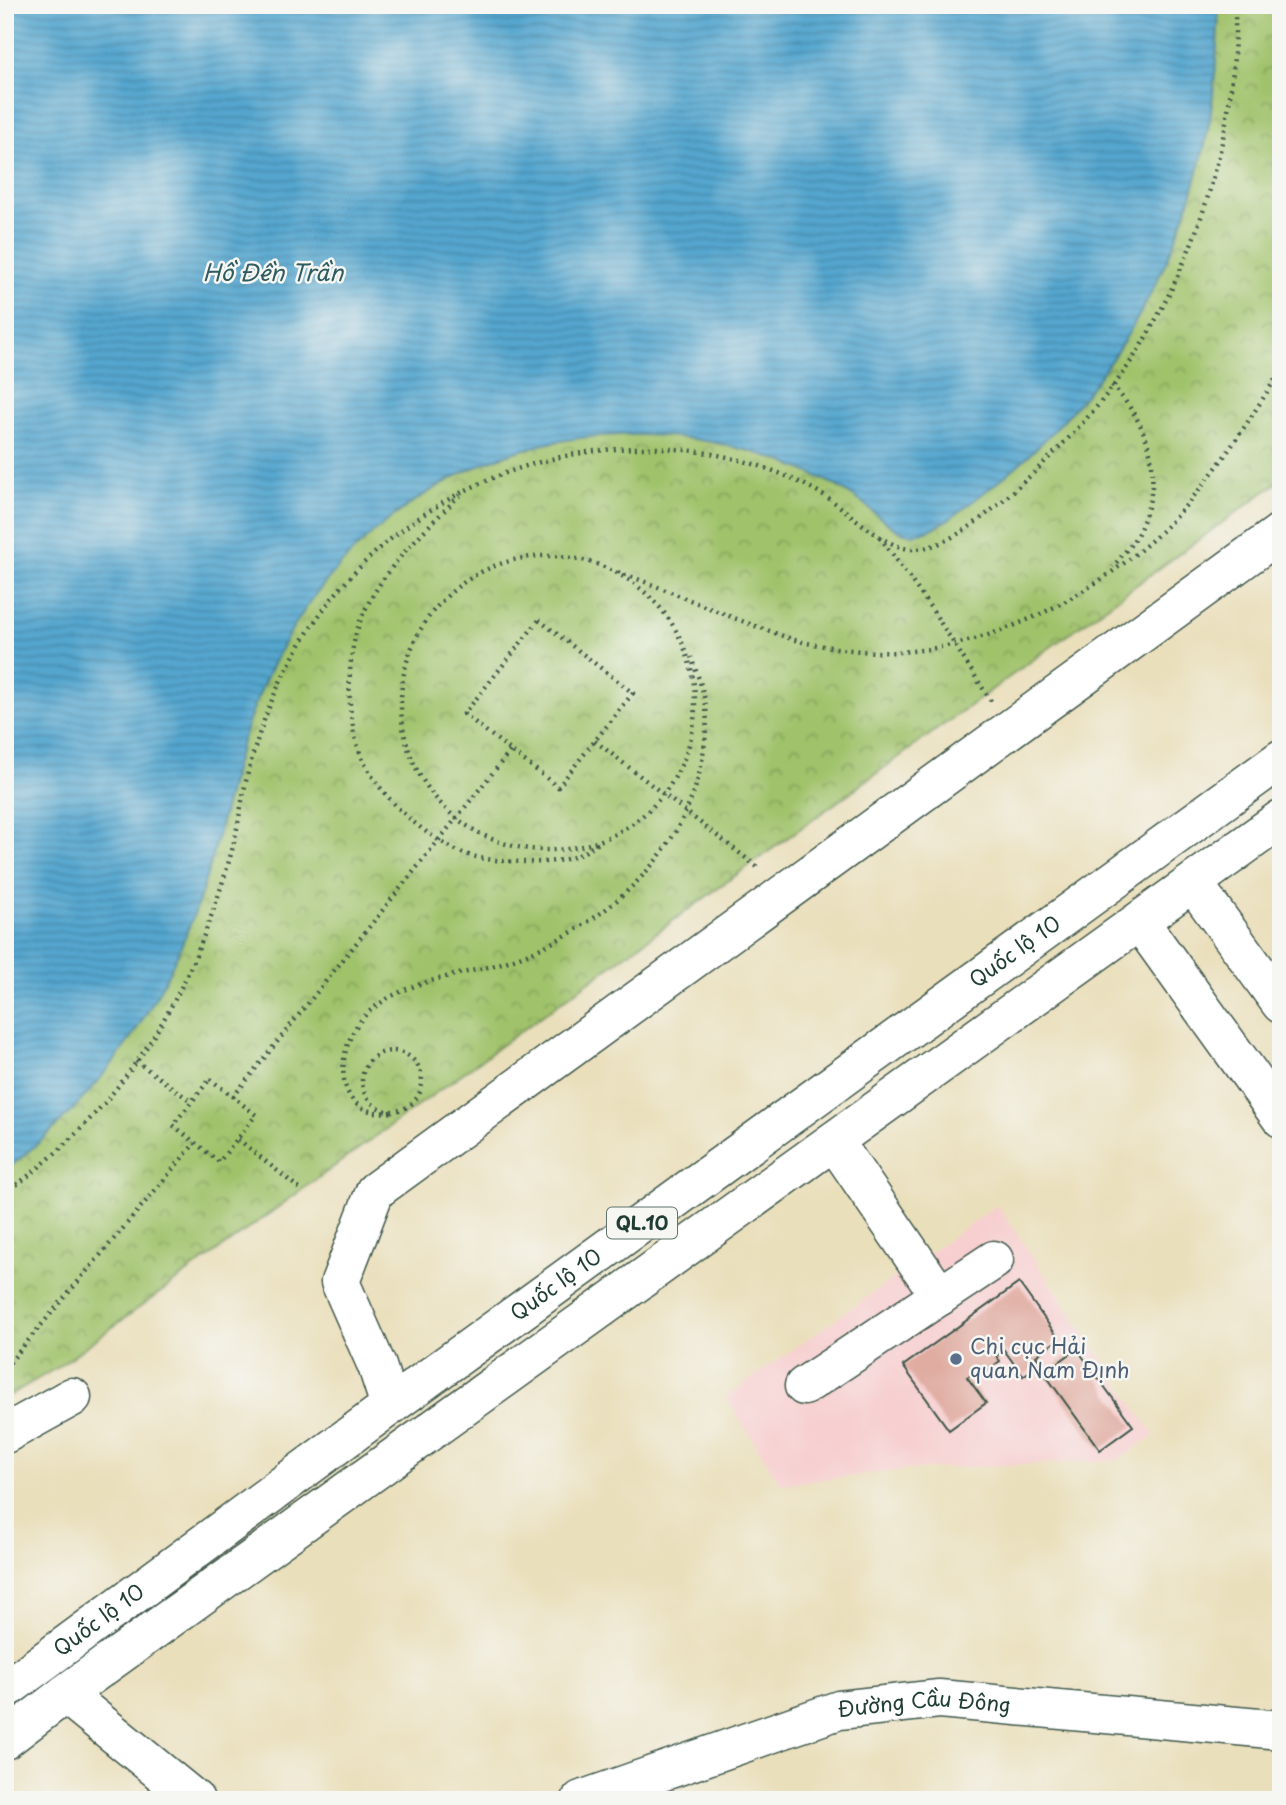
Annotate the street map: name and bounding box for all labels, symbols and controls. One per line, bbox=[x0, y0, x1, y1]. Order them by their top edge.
water label: Hồ Đền Trần bbox=[203, 254, 344, 289]
street label: Quốc lộ 10 bbox=[962, 906, 1066, 994]
road number: QL.10 bbox=[607, 1208, 677, 1238]
street label: Quốc lộ 10 bbox=[503, 1240, 607, 1328]
place label: Chi cục Hải quan Nam Định bbox=[970, 1329, 1130, 1385]
marker: Chi cục Hải quan Nam Định bbox=[948, 1351, 964, 1367]
street label: Quốc lộ 10 bbox=[46, 1575, 150, 1663]
street label: Đường Cầu Đông bbox=[836, 1681, 1012, 1724]

